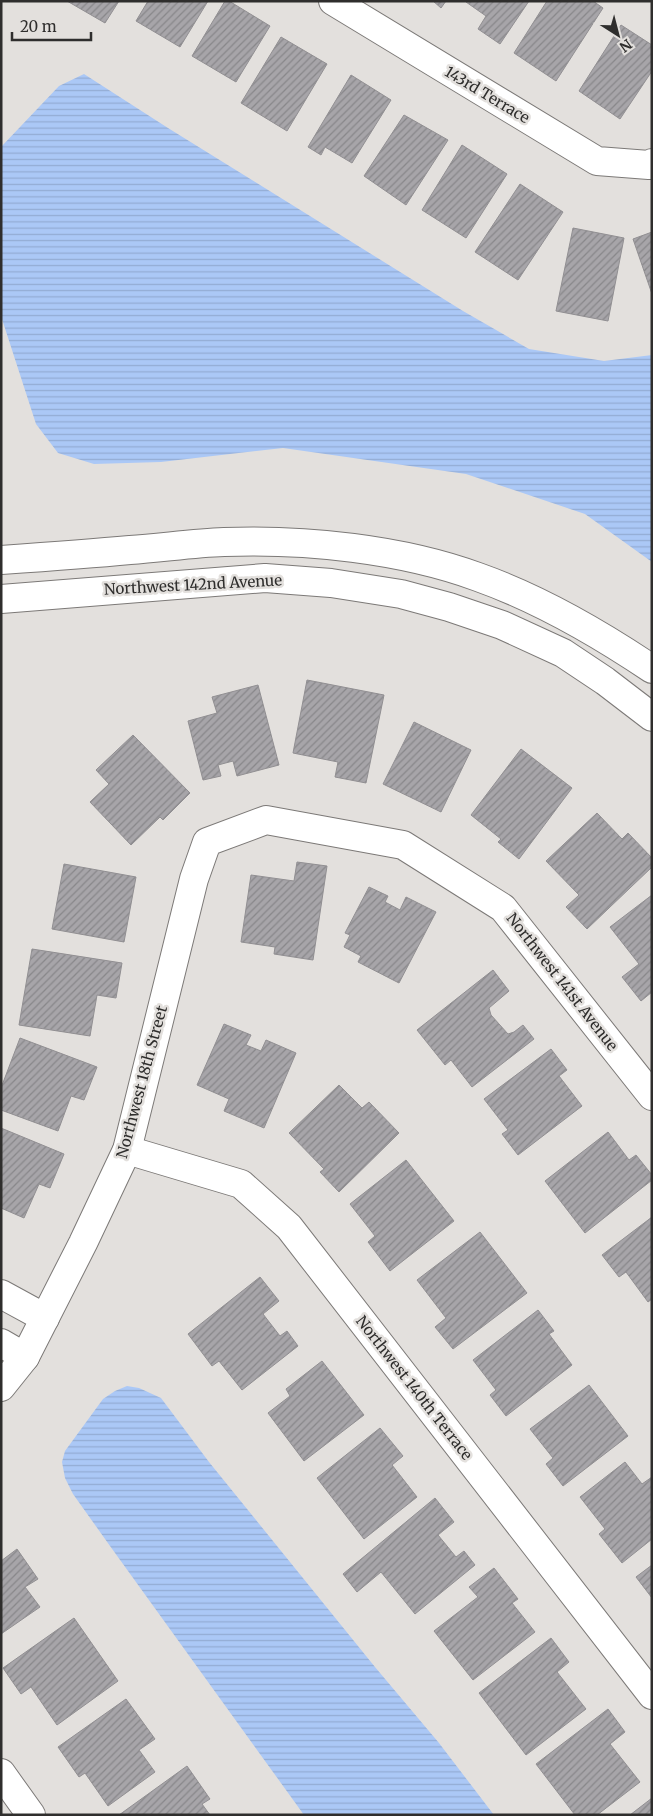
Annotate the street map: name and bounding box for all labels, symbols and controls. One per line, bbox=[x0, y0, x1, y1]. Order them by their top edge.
scale bar bbox=[12, 10, 91, 42]
north arrow bbox=[593, 10, 643, 60]
text: 20 m bbox=[20, 17, 57, 36]
text: N bbox=[616, 35, 635, 56]
street label: 143rd Terrace bbox=[441, 62, 533, 127]
street label: Northwest 142nd Avenue bbox=[104, 570, 283, 599]
street label: Northwest 141st Avenue bbox=[503, 909, 622, 1055]
street label: Northwest 18th Street bbox=[112, 1003, 171, 1160]
street label: Northwest 140th Terrace bbox=[352, 1312, 477, 1464]

